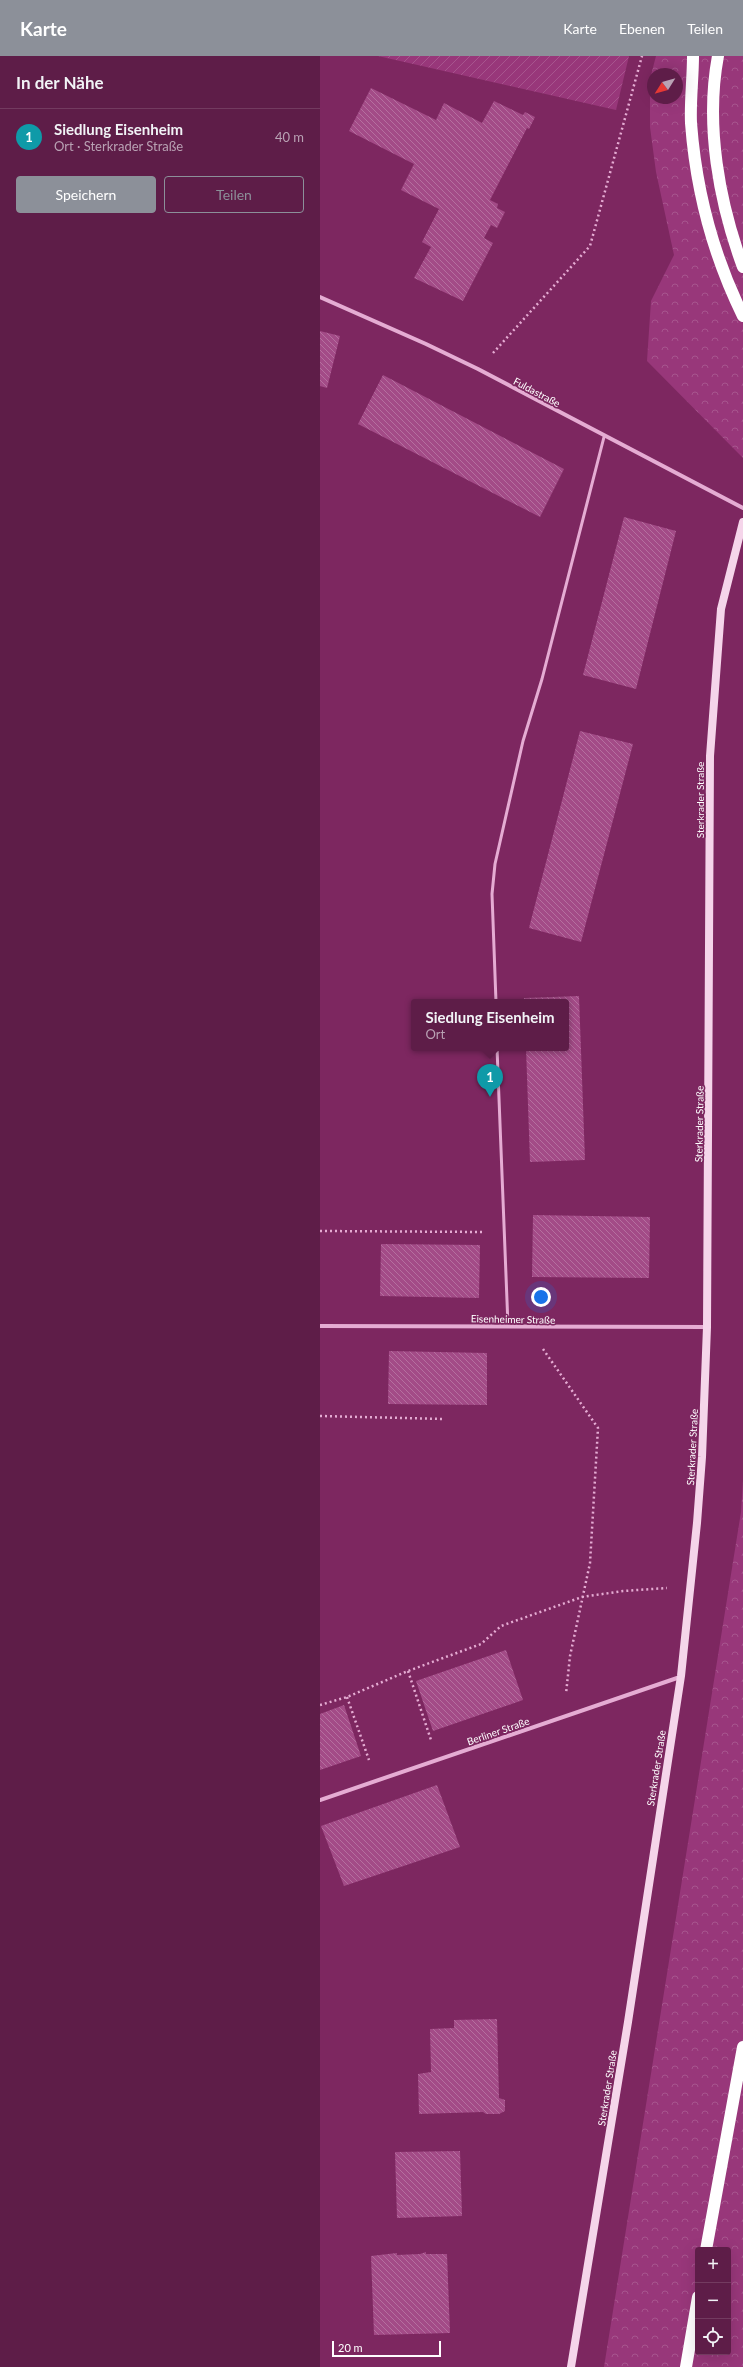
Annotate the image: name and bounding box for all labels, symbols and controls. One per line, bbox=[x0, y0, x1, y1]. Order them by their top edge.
text: Karte bbox=[20, 17, 67, 40]
text: Karte bbox=[563, 20, 597, 37]
text: Ebenen bbox=[619, 20, 665, 37]
text: Teilen bbox=[687, 20, 723, 37]
north arrow bbox=[647, 68, 683, 104]
text: In der Nähe bbox=[16, 72, 104, 93]
text: Siedlung Eisenheim bbox=[54, 120, 183, 138]
text: 1 bbox=[25, 129, 33, 145]
text: 40 m bbox=[275, 129, 304, 145]
text: Ort · Sterkrader Straße bbox=[54, 138, 183, 154]
button: Speichern bbox=[16, 176, 156, 213]
button: Teilen bbox=[164, 176, 304, 213]
street label: Fuldastraße bbox=[512, 375, 562, 409]
street label: Sterkrader Straße bbox=[694, 762, 706, 838]
popup bbox=[411, 999, 569, 1051]
text: Siedlung Eisenheim bbox=[425, 1008, 555, 1026]
text: Ort bbox=[425, 1026, 445, 1042]
pin: 1 bbox=[477, 1064, 503, 1097]
street label: Sterkrader Straße bbox=[692, 1086, 706, 1162]
your location bbox=[531, 1287, 551, 1307]
street label: Eisenheimer Straße bbox=[471, 1312, 555, 1326]
street label: Sterkrader Straße bbox=[684, 1408, 700, 1486]
street label: Berliner Straße bbox=[465, 1715, 531, 1747]
street label: Sterkrader Straße bbox=[644, 1729, 668, 1807]
street label: Sterkrader Straße bbox=[595, 2049, 619, 2127]
map controls bbox=[695, 2247, 731, 2355]
button: + bbox=[695, 2247, 731, 2283]
button: − bbox=[695, 2283, 731, 2319]
button: locate bbox=[695, 2319, 731, 2355]
scale bar bbox=[332, 2339, 441, 2358]
text: 20 m bbox=[338, 2341, 363, 2354]

